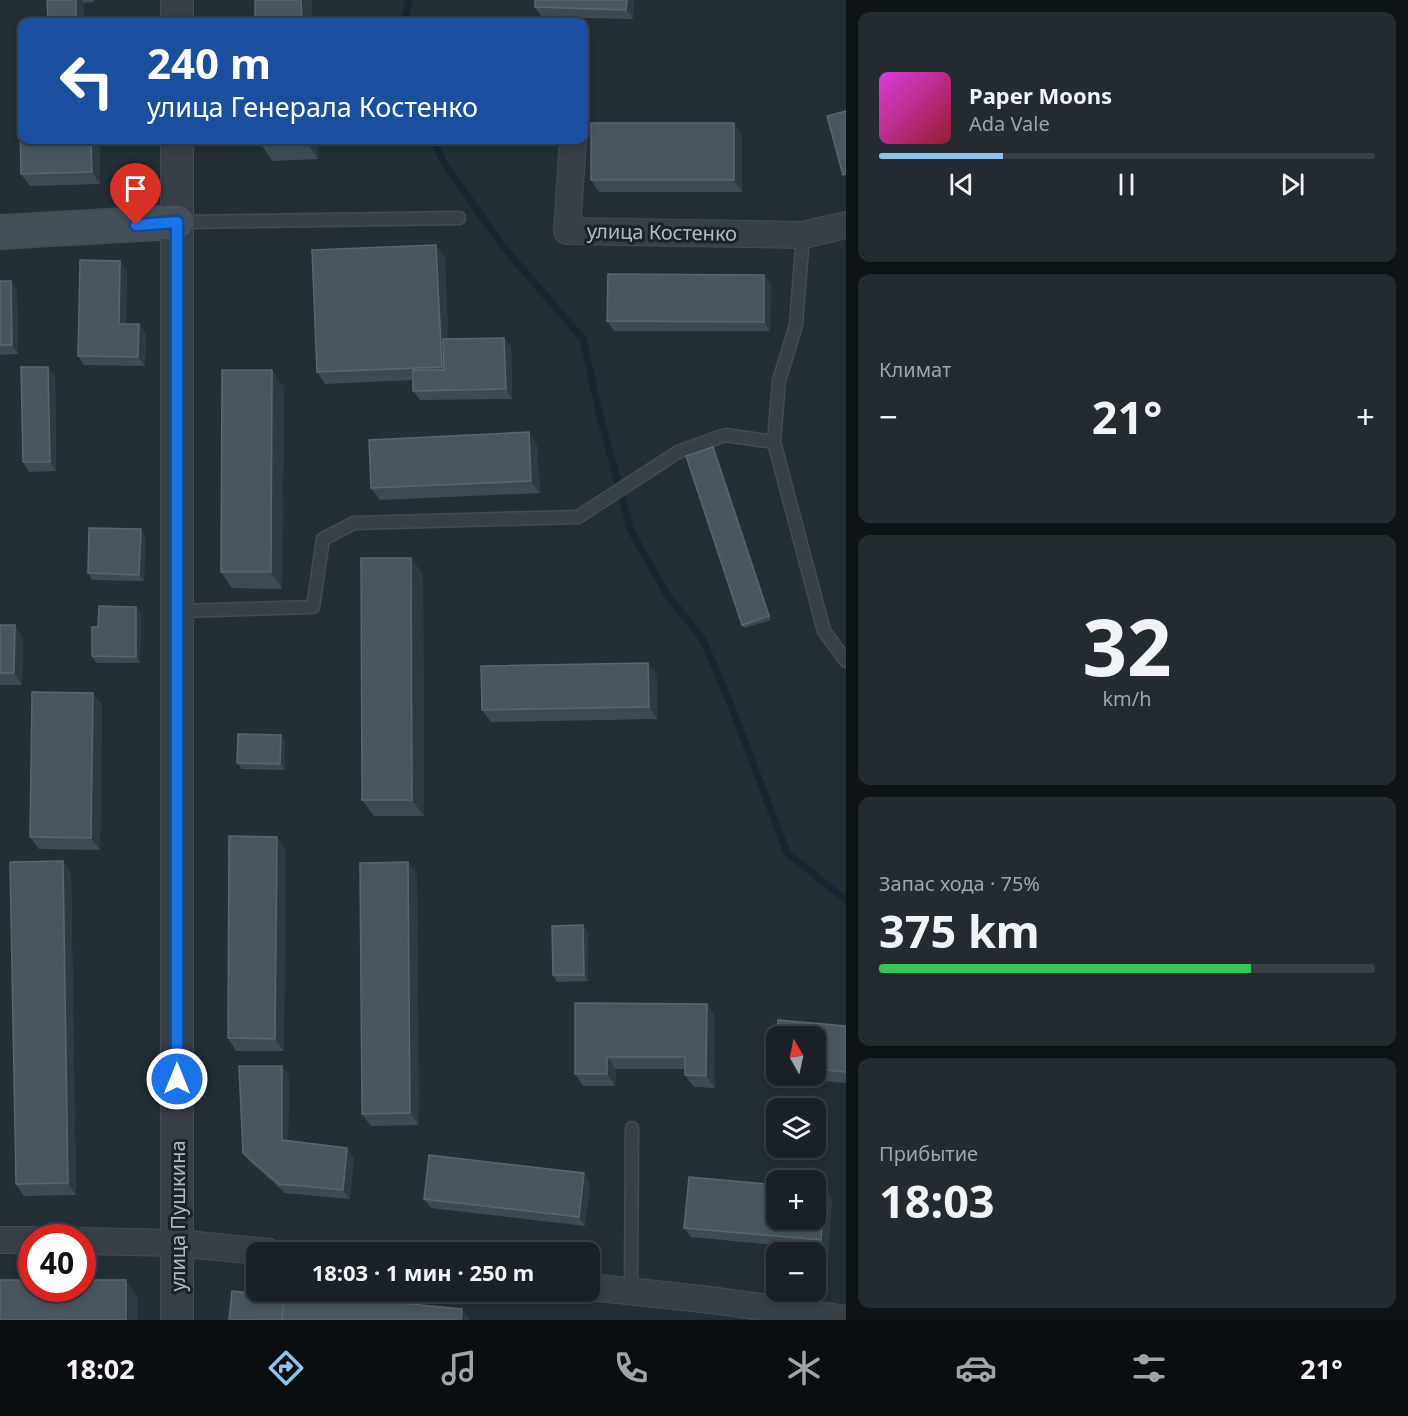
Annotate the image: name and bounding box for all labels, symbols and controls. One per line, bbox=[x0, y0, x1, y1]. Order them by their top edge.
text: 240 m bbox=[147, 34, 271, 91]
icon: left bbox=[48, 42, 126, 120]
text: Paper Moons bbox=[969, 80, 1112, 110]
text: улица Генерала Костенко bbox=[147, 88, 478, 125]
text: Ada Vale bbox=[969, 110, 1050, 137]
pin bbox=[110, 163, 161, 225]
icon: previous bbox=[945, 168, 978, 201]
icon: pause bbox=[1110, 168, 1143, 201]
icon: next bbox=[1276, 168, 1309, 201]
icon: arrive bbox=[119, 172, 152, 205]
street label: улица Костенко bbox=[587, 217, 737, 247]
text: Климат bbox=[879, 356, 951, 383]
text: 21° bbox=[1092, 386, 1162, 447]
text: − bbox=[879, 394, 898, 439]
text: + bbox=[1356, 394, 1375, 439]
text: 32 bbox=[1082, 593, 1172, 699]
text: km/h bbox=[1102, 685, 1152, 712]
text: Запас хода · 75% bbox=[879, 870, 1040, 897]
text: 375 km bbox=[879, 900, 1040, 961]
north arrow bbox=[766, 1026, 826, 1086]
map controls bbox=[766, 1026, 826, 1302]
position arrow bbox=[145, 1047, 209, 1111]
button: layers bbox=[766, 1098, 826, 1158]
street label: улица Пушкина bbox=[164, 1140, 191, 1292]
text: Прибытие bbox=[879, 1140, 978, 1167]
button: + bbox=[766, 1170, 826, 1230]
text: 18:03 bbox=[879, 1170, 995, 1231]
speed limit sign: 40 bbox=[18, 1224, 96, 1302]
button: − bbox=[766, 1242, 826, 1302]
text: 18:03 · 1 мин · 250 m bbox=[312, 1257, 534, 1287]
icon: directions bbox=[265, 1347, 307, 1389]
icon: music bbox=[438, 1347, 480, 1389]
icon: phone bbox=[610, 1347, 652, 1389]
icon: climate bbox=[783, 1347, 825, 1389]
icon: car bbox=[955, 1347, 997, 1389]
icon: filters bbox=[1128, 1347, 1170, 1389]
text: 18:02 bbox=[65, 1350, 135, 1387]
text: 21° bbox=[1300, 1350, 1343, 1387]

